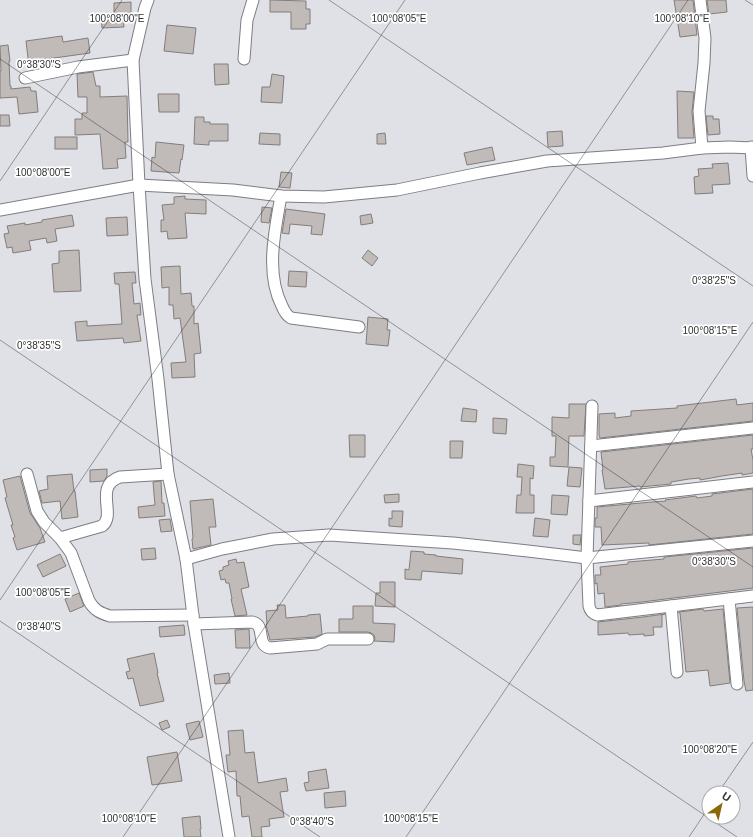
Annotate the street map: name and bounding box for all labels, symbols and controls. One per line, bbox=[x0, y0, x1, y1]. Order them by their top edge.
text: 100°08'00"E bbox=[89, 13, 145, 24]
text: 100°08'05"E bbox=[371, 13, 427, 24]
text: 100°08'10"E bbox=[654, 13, 710, 24]
text: 0°38'30"S bbox=[17, 59, 61, 70]
text: 100°08'00"E bbox=[15, 167, 71, 178]
text: 0°38'25"S bbox=[692, 275, 736, 286]
text: 100°08'15"E bbox=[682, 325, 738, 336]
text: 0°38'35"S bbox=[17, 340, 61, 351]
text: 0°38'30"S bbox=[692, 556, 736, 567]
text: 100°08'05"E bbox=[15, 587, 71, 598]
text: 0°38'40"S bbox=[17, 621, 61, 632]
text: 100°08'20"E bbox=[682, 744, 738, 755]
north arrow bbox=[701, 785, 741, 825]
text: U bbox=[720, 790, 733, 804]
text: 100°08'10"E bbox=[101, 813, 157, 824]
text: 100°08'15"E bbox=[383, 813, 439, 824]
text: 0°38'40"S bbox=[290, 816, 334, 827]

